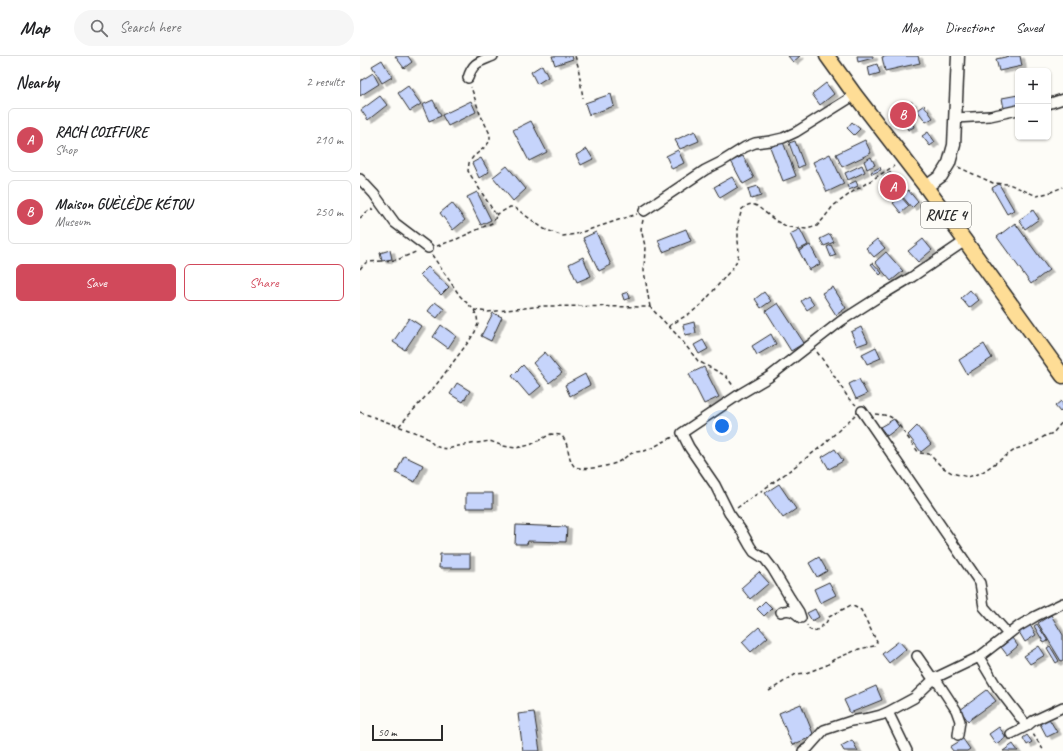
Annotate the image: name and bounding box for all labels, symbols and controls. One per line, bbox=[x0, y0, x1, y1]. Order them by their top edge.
search box bbox=[74, 10, 354, 46]
text: Map bbox=[20, 16, 50, 40]
icon: search bbox=[88, 17, 110, 39]
text: Search here bbox=[120, 18, 181, 37]
text: Map bbox=[902, 19, 923, 36]
text: Directions bbox=[945, 19, 994, 36]
text: Saved bbox=[1016, 19, 1043, 36]
map controls bbox=[1015, 68, 1051, 140]
button: + bbox=[1015, 68, 1051, 104]
text: Nearby bbox=[16, 72, 59, 93]
text: 2 results bbox=[306, 74, 344, 90]
pin: B bbox=[890, 100, 916, 130]
button: − bbox=[1015, 104, 1051, 140]
text: RACH COIFFURE bbox=[55, 123, 148, 142]
text: A bbox=[27, 132, 33, 148]
text: 210 m bbox=[315, 132, 343, 148]
text: Shop bbox=[55, 142, 77, 158]
pin: A bbox=[880, 172, 906, 202]
text: Maison GUÈLÈDE KÉTOU bbox=[55, 195, 192, 214]
road number: RNIE 4 bbox=[921, 202, 971, 228]
text: B bbox=[27, 204, 33, 220]
text: 250 m bbox=[315, 204, 343, 220]
text: Museum bbox=[55, 214, 90, 230]
button: Save bbox=[16, 264, 176, 301]
button: Share bbox=[184, 264, 344, 301]
your location bbox=[712, 416, 732, 436]
scale bar bbox=[372, 723, 443, 742]
text: 50 m bbox=[378, 725, 397, 739]

